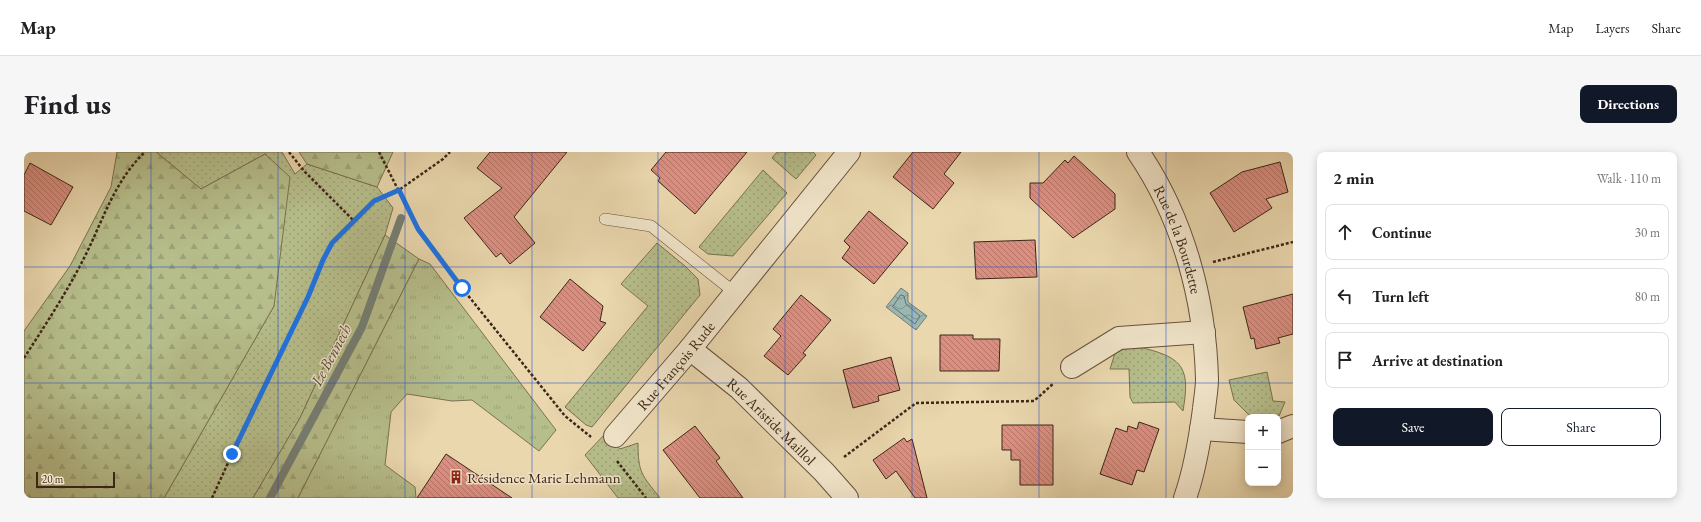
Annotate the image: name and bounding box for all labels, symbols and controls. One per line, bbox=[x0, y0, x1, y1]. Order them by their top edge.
text: Map bbox=[20, 15, 56, 40]
text: Map bbox=[1548, 19, 1573, 37]
text: Layers bbox=[1595, 19, 1630, 37]
text: Share bbox=[1652, 19, 1681, 37]
button: Directions bbox=[1580, 85, 1677, 123]
text: Find us bbox=[24, 86, 111, 122]
text: 2 min bbox=[1333, 167, 1374, 189]
text: Walk · 110 m bbox=[1597, 170, 1661, 187]
street label: Rue de la Bourdette bbox=[1150, 182, 1206, 296]
icon: ahead bbox=[1334, 221, 1356, 243]
text: Continue bbox=[1372, 223, 1432, 242]
text: 30 m bbox=[1635, 224, 1660, 241]
route start bbox=[453, 279, 471, 297]
icon: left bbox=[1334, 285, 1356, 307]
text: Turn left bbox=[1372, 287, 1429, 306]
text: 80 m bbox=[1635, 288, 1660, 305]
street label: Rue François Rude bbox=[632, 317, 719, 414]
water label: Le Bennech bbox=[306, 320, 356, 390]
icon: arrive bbox=[1334, 349, 1356, 371]
text: Arrive at destination bbox=[1372, 351, 1503, 370]
street label: Rue Aristide Maillol bbox=[723, 373, 821, 469]
button: Save bbox=[1333, 408, 1493, 446]
button: Share bbox=[1501, 408, 1661, 446]
map controls bbox=[1245, 414, 1281, 486]
button: + bbox=[1245, 414, 1281, 450]
route end bbox=[223, 445, 241, 463]
button: − bbox=[1245, 450, 1281, 486]
place label: Résidence Marie Lehmann bbox=[467, 468, 621, 487]
building icon: Résidence Marie Lehmann bbox=[448, 469, 464, 485]
scale bar bbox=[36, 470, 115, 489]
text: 20 m bbox=[42, 472, 63, 486]

